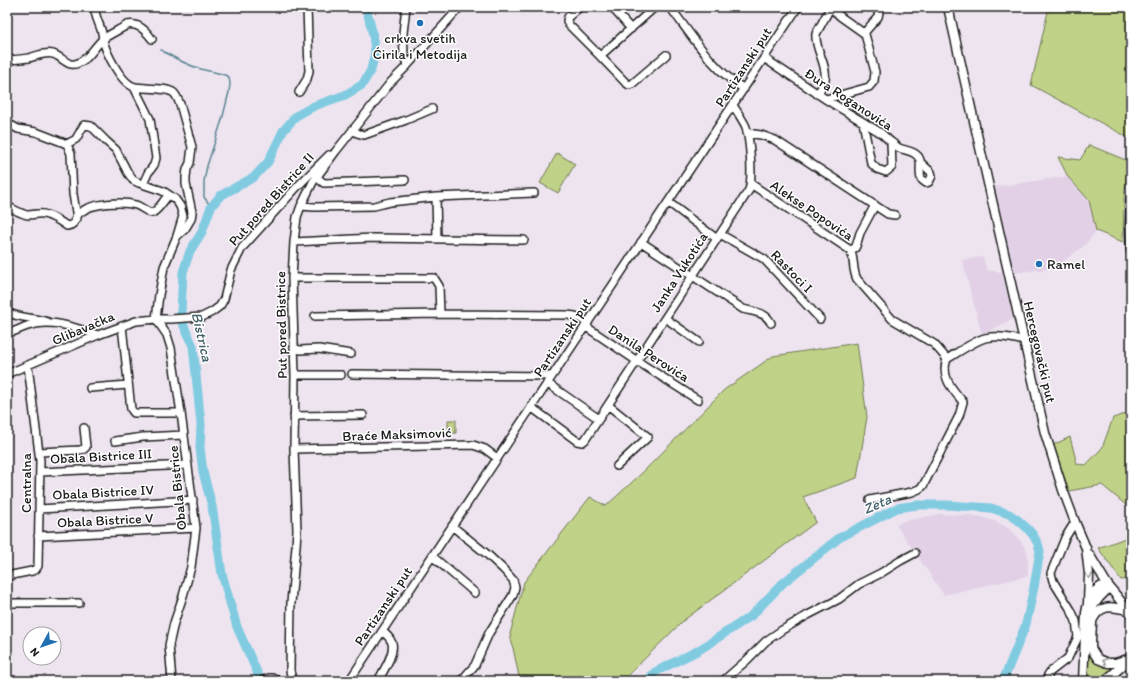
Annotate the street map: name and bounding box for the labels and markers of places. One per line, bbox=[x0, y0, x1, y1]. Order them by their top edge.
marker: crkva svetih Ćirila i Metodija bbox=[415, 18, 425, 28]
place label: crkva svetih Ćirila i Metodija bbox=[373, 30, 467, 63]
place label: Ramel bbox=[1047, 256, 1085, 273]
marker: Ramel bbox=[1034, 259, 1044, 269]

